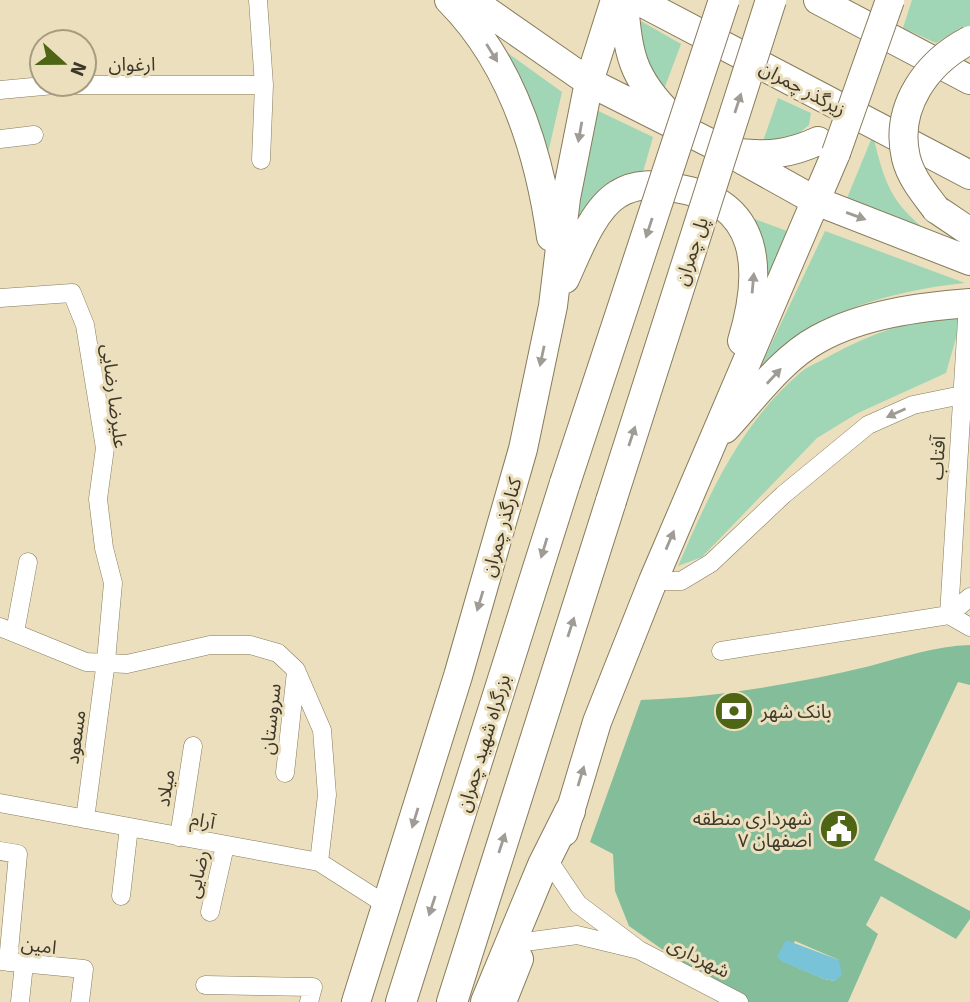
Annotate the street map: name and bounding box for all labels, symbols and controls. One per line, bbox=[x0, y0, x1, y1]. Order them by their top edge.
north arrow bbox=[28, 28, 98, 98]
one-way arrow bbox=[485, 43, 498, 63]
street label: ارغوان bbox=[108, 53, 156, 77]
street label: زیرگذر چمران bbox=[755, 56, 850, 122]
text: N bbox=[64, 58, 92, 79]
one-way arrow bbox=[734, 92, 744, 113]
one-way arrow bbox=[574, 121, 585, 143]
one-way arrow bbox=[845, 211, 866, 222]
street label: پل چمران bbox=[670, 214, 714, 289]
one-way arrow bbox=[643, 217, 654, 238]
one-way arrow bbox=[748, 272, 759, 294]
street label: علیرضا رضایی bbox=[96, 343, 132, 450]
one-way arrow bbox=[537, 345, 548, 367]
one-way arrow bbox=[766, 368, 782, 385]
one-way arrow bbox=[886, 407, 906, 419]
one-way arrow bbox=[627, 425, 637, 446]
street label: آفتاب bbox=[925, 434, 951, 481]
street label: کنارگذر چمران bbox=[476, 474, 528, 580]
one-way arrow bbox=[664, 530, 676, 550]
one-way arrow bbox=[538, 538, 549, 559]
one-way arrow bbox=[475, 590, 485, 611]
one-way arrow bbox=[566, 616, 577, 637]
street label: بزرگراه شهید چمران bbox=[452, 672, 516, 815]
street label: سروستان bbox=[255, 682, 287, 756]
bank icon: بانک شهر bbox=[713, 690, 755, 732]
place label: بانک شهر bbox=[760, 700, 832, 724]
street label: مسعود bbox=[60, 709, 92, 766]
one-way arrow bbox=[576, 765, 586, 786]
street label: میلاد bbox=[151, 768, 181, 809]
street label: آرام bbox=[188, 807, 219, 837]
place label: شهرداری منطقه ۷ اصفهان bbox=[693, 807, 812, 853]
one-way arrow bbox=[409, 808, 419, 829]
public building icon: شهرداری منطقه ۷ اصفهان bbox=[818, 808, 860, 850]
one-way arrow bbox=[497, 833, 508, 854]
street label: رضایی bbox=[181, 848, 215, 901]
one-way arrow bbox=[426, 895, 437, 916]
street label: امین bbox=[20, 932, 58, 960]
street label: شهرداری bbox=[663, 932, 734, 984]

